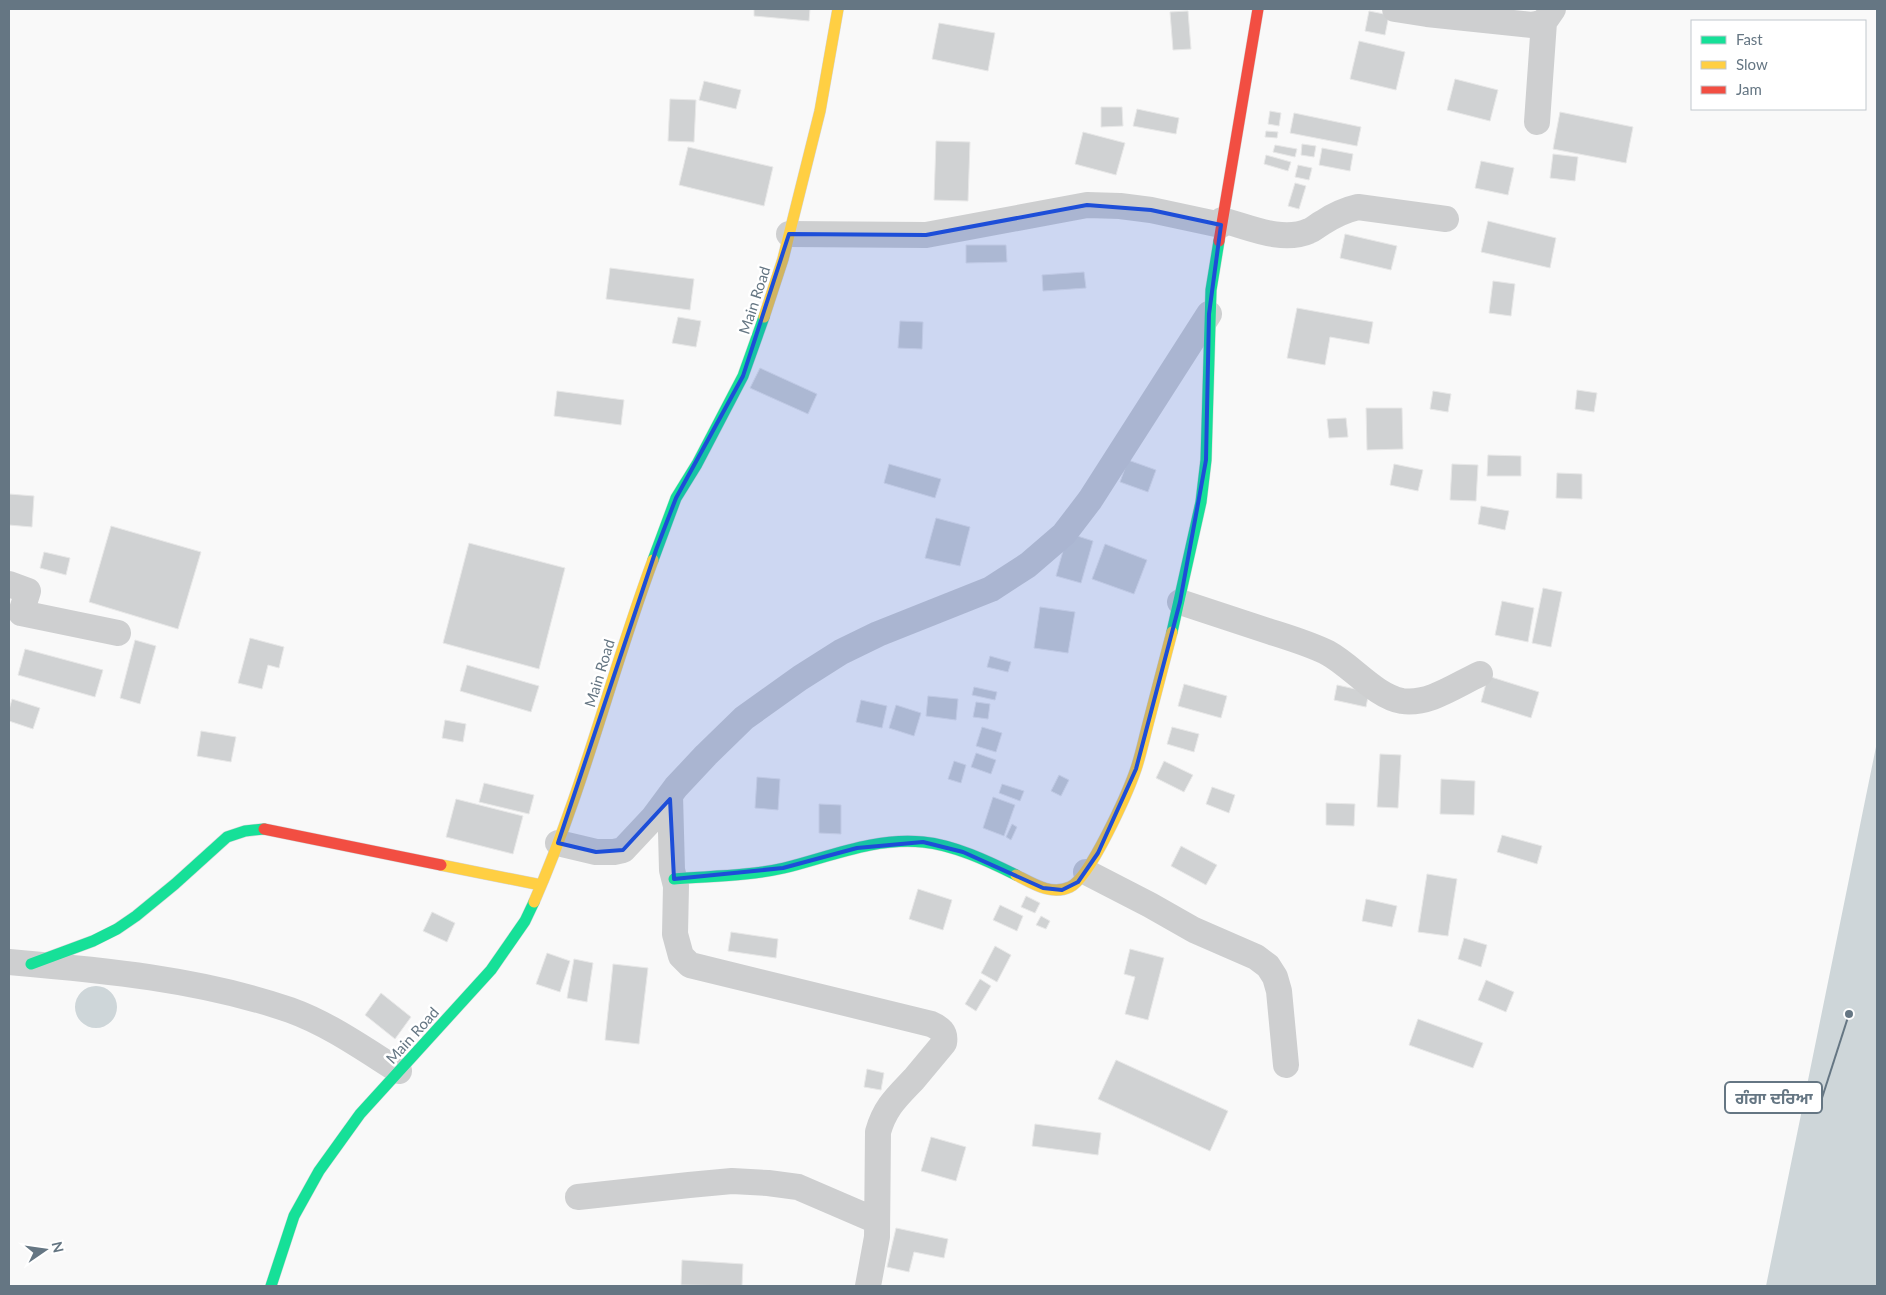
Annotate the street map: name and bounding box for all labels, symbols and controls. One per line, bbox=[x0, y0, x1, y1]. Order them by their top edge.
legend bbox=[1691, 20, 1866, 110]
text: Fast bbox=[1736, 30, 1763, 48]
text: Slow bbox=[1736, 55, 1768, 73]
text: Jam bbox=[1736, 80, 1762, 98]
street label: Main Road bbox=[735, 264, 773, 336]
street label: Main Road bbox=[580, 637, 618, 709]
street label: Main Road bbox=[382, 1003, 442, 1067]
callout: ਗੰਗਾ ਦਰਿਆ bbox=[1725, 1082, 1822, 1113]
text: ਗੰਗਾ ਦਰਿਆ bbox=[1734, 1088, 1813, 1107]
north arrow bbox=[20, 1225, 70, 1275]
text: N bbox=[49, 1240, 68, 1254]

